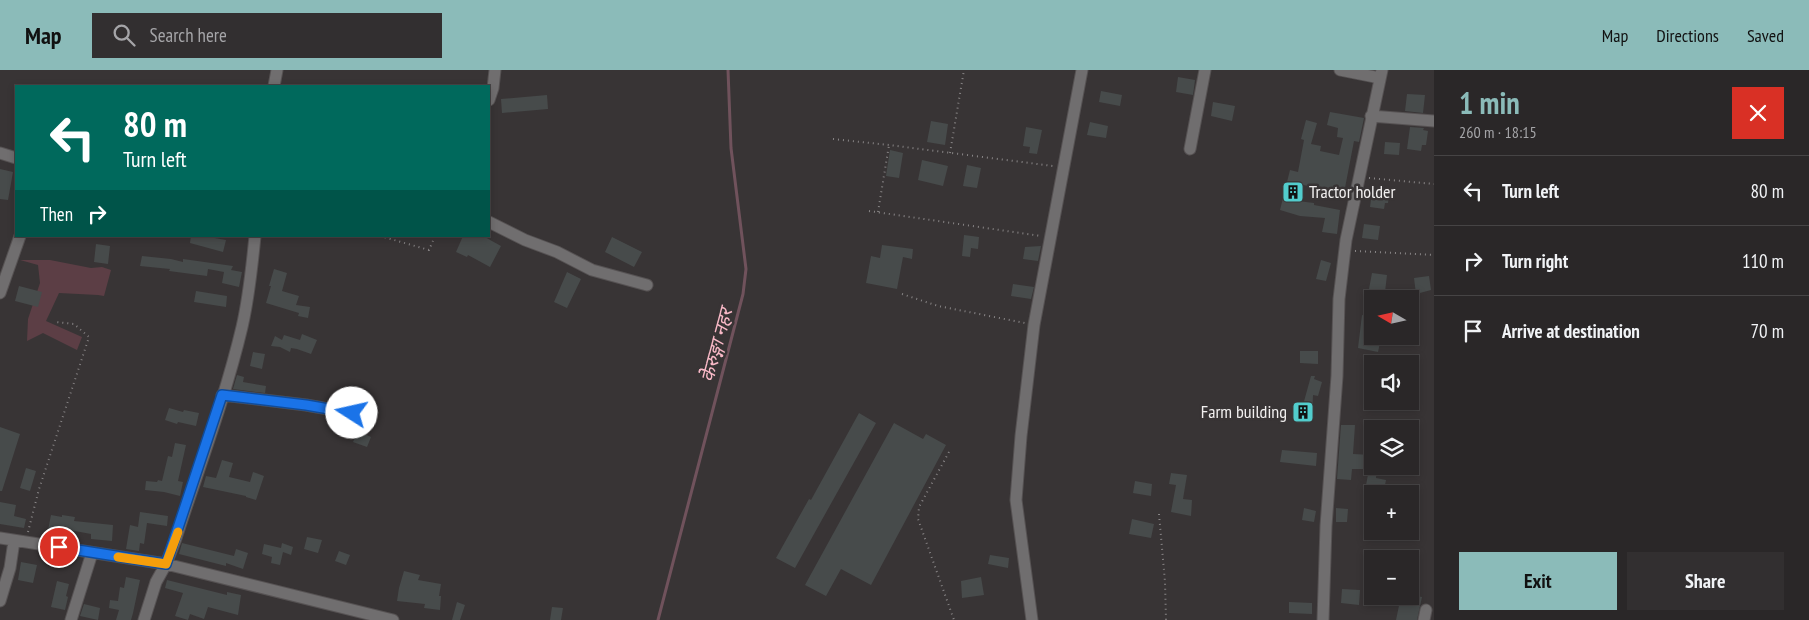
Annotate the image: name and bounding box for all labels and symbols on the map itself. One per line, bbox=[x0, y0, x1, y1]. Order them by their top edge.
building icon: Tractor holder bbox=[1281, 180, 1305, 204]
place label: Tractor holder bbox=[1309, 180, 1396, 203]
north arrow bbox=[1364, 290, 1419, 345]
water label: केेरुङ्गा नहर bbox=[695, 301, 738, 384]
position arrow bbox=[325, 386, 377, 438]
place label: Farm building bbox=[1201, 400, 1287, 423]
building icon: Farm building bbox=[1291, 400, 1315, 424]
pin bbox=[38, 526, 80, 568]

